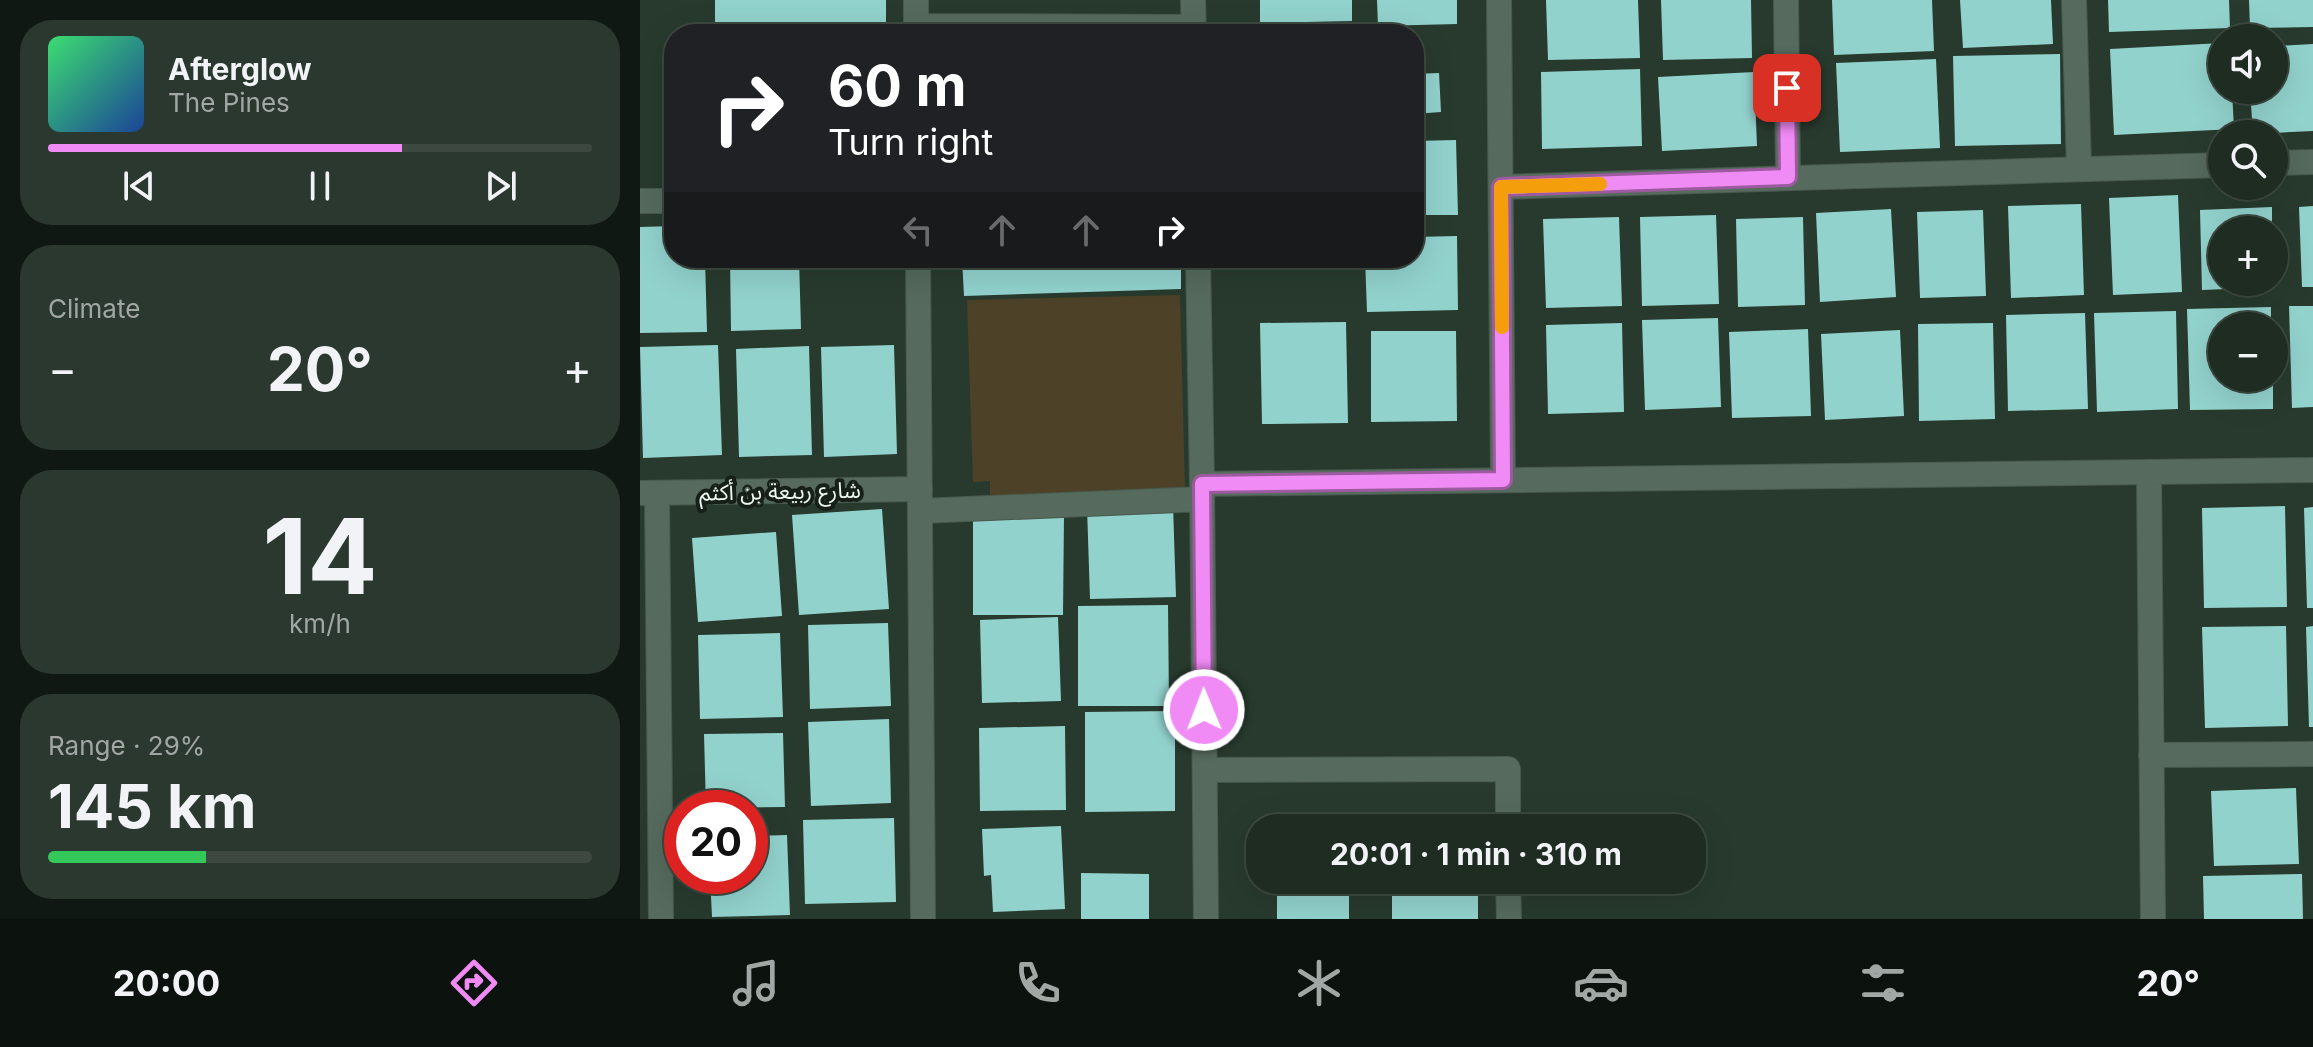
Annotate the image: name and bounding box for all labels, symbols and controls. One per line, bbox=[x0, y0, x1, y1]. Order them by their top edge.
map controls bbox=[2208, 24, 2288, 392]
button: sound bbox=[2208, 24, 2288, 104]
text: Afterglow bbox=[168, 51, 312, 87]
text: 60 m bbox=[828, 52, 967, 120]
pin bbox=[1753, 54, 1821, 122]
icon: right bbox=[696, 56, 800, 160]
icon: arrive bbox=[1765, 66, 1809, 110]
text: The Pines bbox=[168, 87, 290, 118]
text: Turn right bbox=[828, 120, 993, 164]
button: search bbox=[2208, 120, 2288, 200]
icon: previous bbox=[117, 164, 161, 208]
icon: pause bbox=[298, 164, 342, 208]
icon: next bbox=[479, 164, 523, 208]
icon: left bbox=[896, 208, 940, 252]
icon: ahead bbox=[980, 208, 1024, 252]
icon: ahead bbox=[1064, 208, 1108, 252]
icon: right bbox=[1148, 208, 1192, 252]
button: + bbox=[2208, 216, 2288, 296]
text: Climate bbox=[48, 293, 140, 324]
button: − bbox=[2208, 312, 2288, 392]
text: 20° bbox=[267, 333, 373, 405]
text: − bbox=[48, 342, 77, 396]
text: + bbox=[563, 342, 592, 396]
street label: شارع ربيعة بن أكثم bbox=[699, 477, 861, 509]
text: 14 bbox=[262, 493, 378, 619]
text: km/h bbox=[289, 608, 351, 639]
position arrow bbox=[1162, 668, 1246, 752]
text: Range · 29% bbox=[48, 730, 205, 761]
text: 145 km bbox=[48, 770, 257, 842]
speed limit sign: 20 bbox=[664, 790, 768, 894]
text: 20:01 · 1 min · 310 m bbox=[1330, 836, 1622, 872]
icon: directions bbox=[446, 955, 502, 1011]
icon: music bbox=[728, 955, 784, 1011]
icon: phone bbox=[1010, 955, 1066, 1011]
icon: climate bbox=[1291, 955, 1347, 1011]
icon: car bbox=[1573, 955, 1629, 1011]
icon: filters bbox=[1855, 955, 1911, 1011]
text: 20:00 bbox=[113, 961, 220, 1005]
text: 20° bbox=[2137, 961, 2200, 1005]

